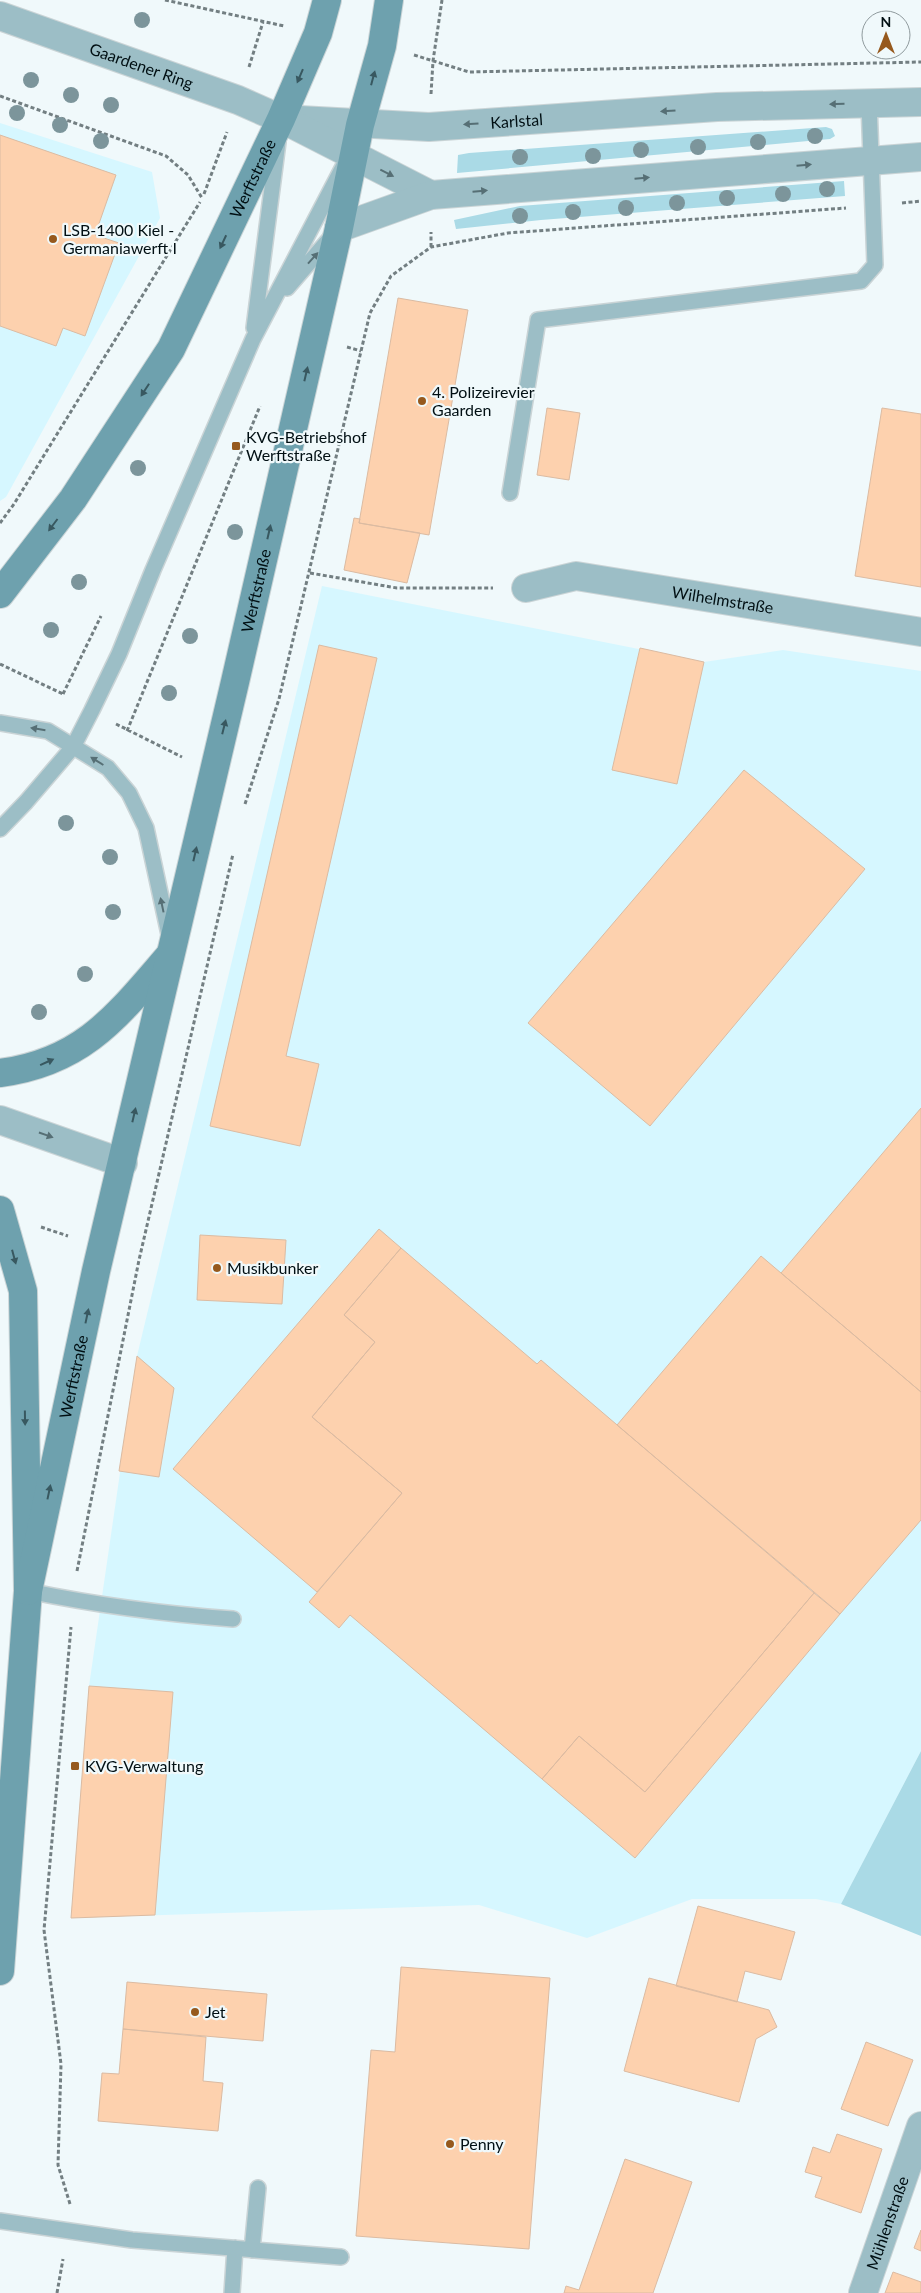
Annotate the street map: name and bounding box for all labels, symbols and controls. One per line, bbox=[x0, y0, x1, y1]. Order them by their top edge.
north arrow bbox=[861, 10, 911, 60]
text: N bbox=[881, 13, 891, 30]
street label: Gaardener Ring bbox=[87, 38, 196, 92]
one-way arrow bbox=[295, 69, 303, 83]
one-way arrow bbox=[369, 70, 377, 85]
one-way arrow bbox=[829, 101, 845, 109]
one-way arrow bbox=[660, 107, 676, 115]
street label: Karlstal bbox=[490, 109, 543, 132]
one-way arrow bbox=[463, 120, 479, 128]
street label: Werftstraße bbox=[225, 136, 279, 221]
one-way arrow bbox=[796, 161, 812, 169]
one-way arrow bbox=[380, 169, 394, 177]
one-way arrow bbox=[634, 174, 650, 182]
one-way arrow bbox=[472, 187, 488, 195]
place label: LSB-1400 Kiel - Germaniawerft I bbox=[63, 220, 177, 257]
marker: LSB-1400 Kiel - Germaniawerft I bbox=[47, 233, 59, 245]
one-way arrow bbox=[218, 235, 226, 249]
one-way arrow bbox=[307, 251, 318, 264]
one-way arrow bbox=[302, 366, 310, 381]
place label: 4. Polizeirevier Gaarden bbox=[432, 382, 535, 419]
one-way arrow bbox=[140, 383, 149, 397]
marker: 4. Polizeirevier Gaarden bbox=[416, 395, 428, 407]
place label: KVG-Betriebshof Werftstraße bbox=[246, 427, 367, 464]
marker: KVG-Betriebshof Werftstraße bbox=[230, 440, 242, 452]
one-way arrow bbox=[48, 518, 59, 531]
one-way arrow bbox=[265, 524, 273, 539]
street label: Werftstraße bbox=[237, 547, 274, 634]
street label: Wilhelmstraße bbox=[671, 582, 775, 617]
one-way arrow bbox=[220, 720, 228, 735]
one-way arrow bbox=[30, 725, 46, 733]
one-way arrow bbox=[90, 757, 104, 766]
one-way arrow bbox=[191, 846, 199, 861]
one-way arrow bbox=[158, 897, 166, 912]
one-way arrow bbox=[40, 1057, 54, 1065]
one-way arrow bbox=[130, 1108, 138, 1123]
one-way arrow bbox=[39, 1132, 54, 1140]
one-way arrow bbox=[10, 1250, 18, 1265]
place label: Musikbunker bbox=[227, 1258, 318, 1277]
marker: Musikbunker bbox=[211, 1262, 223, 1274]
one-way arrow bbox=[83, 1308, 91, 1324]
street label: Werftstraße bbox=[55, 1333, 91, 1420]
one-way arrow bbox=[21, 1411, 29, 1427]
one-way arrow bbox=[45, 1485, 53, 1500]
place label: KVG-Verwaltung bbox=[85, 1756, 203, 1775]
marker: KVG-Verwaltung bbox=[69, 1760, 81, 1772]
place label: Jet bbox=[205, 2002, 226, 2021]
marker: Jet bbox=[189, 2006, 201, 2018]
place label: Penny bbox=[460, 2134, 504, 2153]
marker: Penny bbox=[444, 2138, 456, 2150]
street label: Mühlenstraße bbox=[862, 2174, 912, 2272]

